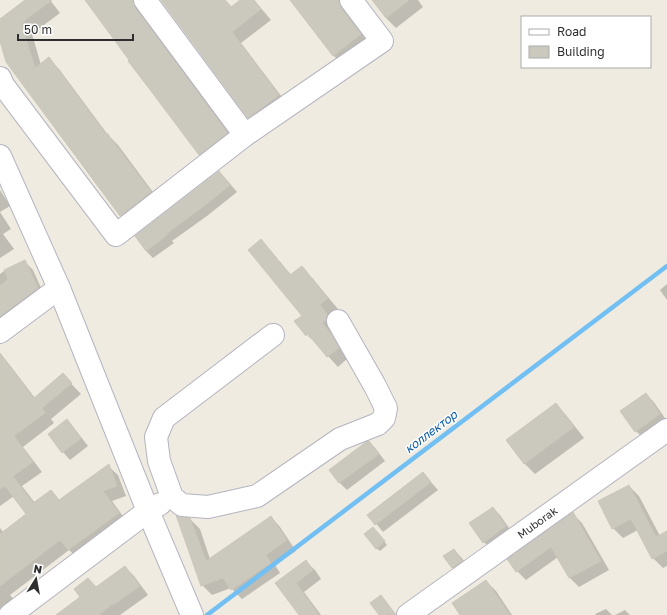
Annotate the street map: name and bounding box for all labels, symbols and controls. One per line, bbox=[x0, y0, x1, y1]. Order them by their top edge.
scale bar bbox=[18, 16, 133, 42]
legend bbox=[521, 16, 651, 68]
text: 50 m bbox=[24, 22, 52, 37]
text: Road bbox=[557, 24, 586, 39]
text: Building bbox=[557, 44, 605, 59]
water label: коллектор bbox=[401, 406, 461, 456]
street label: Muborak bbox=[515, 503, 560, 541]
north arrow bbox=[16, 559, 56, 599]
text: N bbox=[33, 562, 43, 576]

